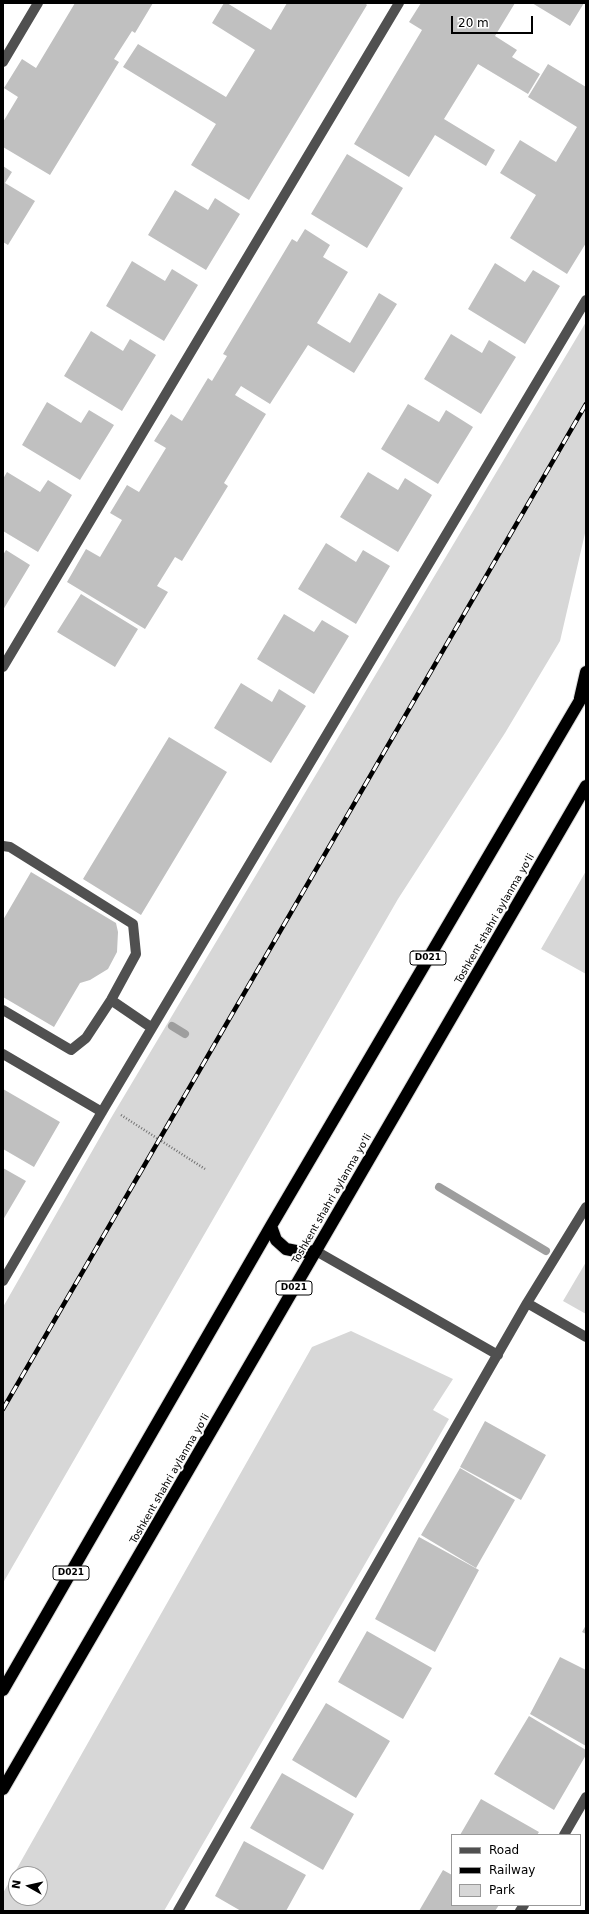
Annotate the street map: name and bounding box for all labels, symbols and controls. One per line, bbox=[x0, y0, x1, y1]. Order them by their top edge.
scale bar bbox=[453, 8, 535, 34]
text: 20 m bbox=[458, 16, 489, 30]
street label: Toshkent shahri aylanma yoʻli bbox=[453, 852, 537, 986]
road number: D021 bbox=[410, 951, 446, 965]
street label: Toshkent shahri aylanma yoʻli bbox=[290, 1132, 374, 1266]
road number: D021 bbox=[276, 1281, 312, 1295]
street label: Toshkent shahri aylanma yoʻli bbox=[128, 1412, 212, 1546]
road number: D021 bbox=[53, 1566, 89, 1580]
legend bbox=[451, 1834, 581, 1906]
text: Road bbox=[489, 1843, 519, 1857]
text: Railway bbox=[489, 1863, 535, 1877]
north arrow bbox=[8, 1866, 48, 1906]
text: N bbox=[10, 1879, 24, 1890]
text: Park bbox=[489, 1883, 515, 1897]

